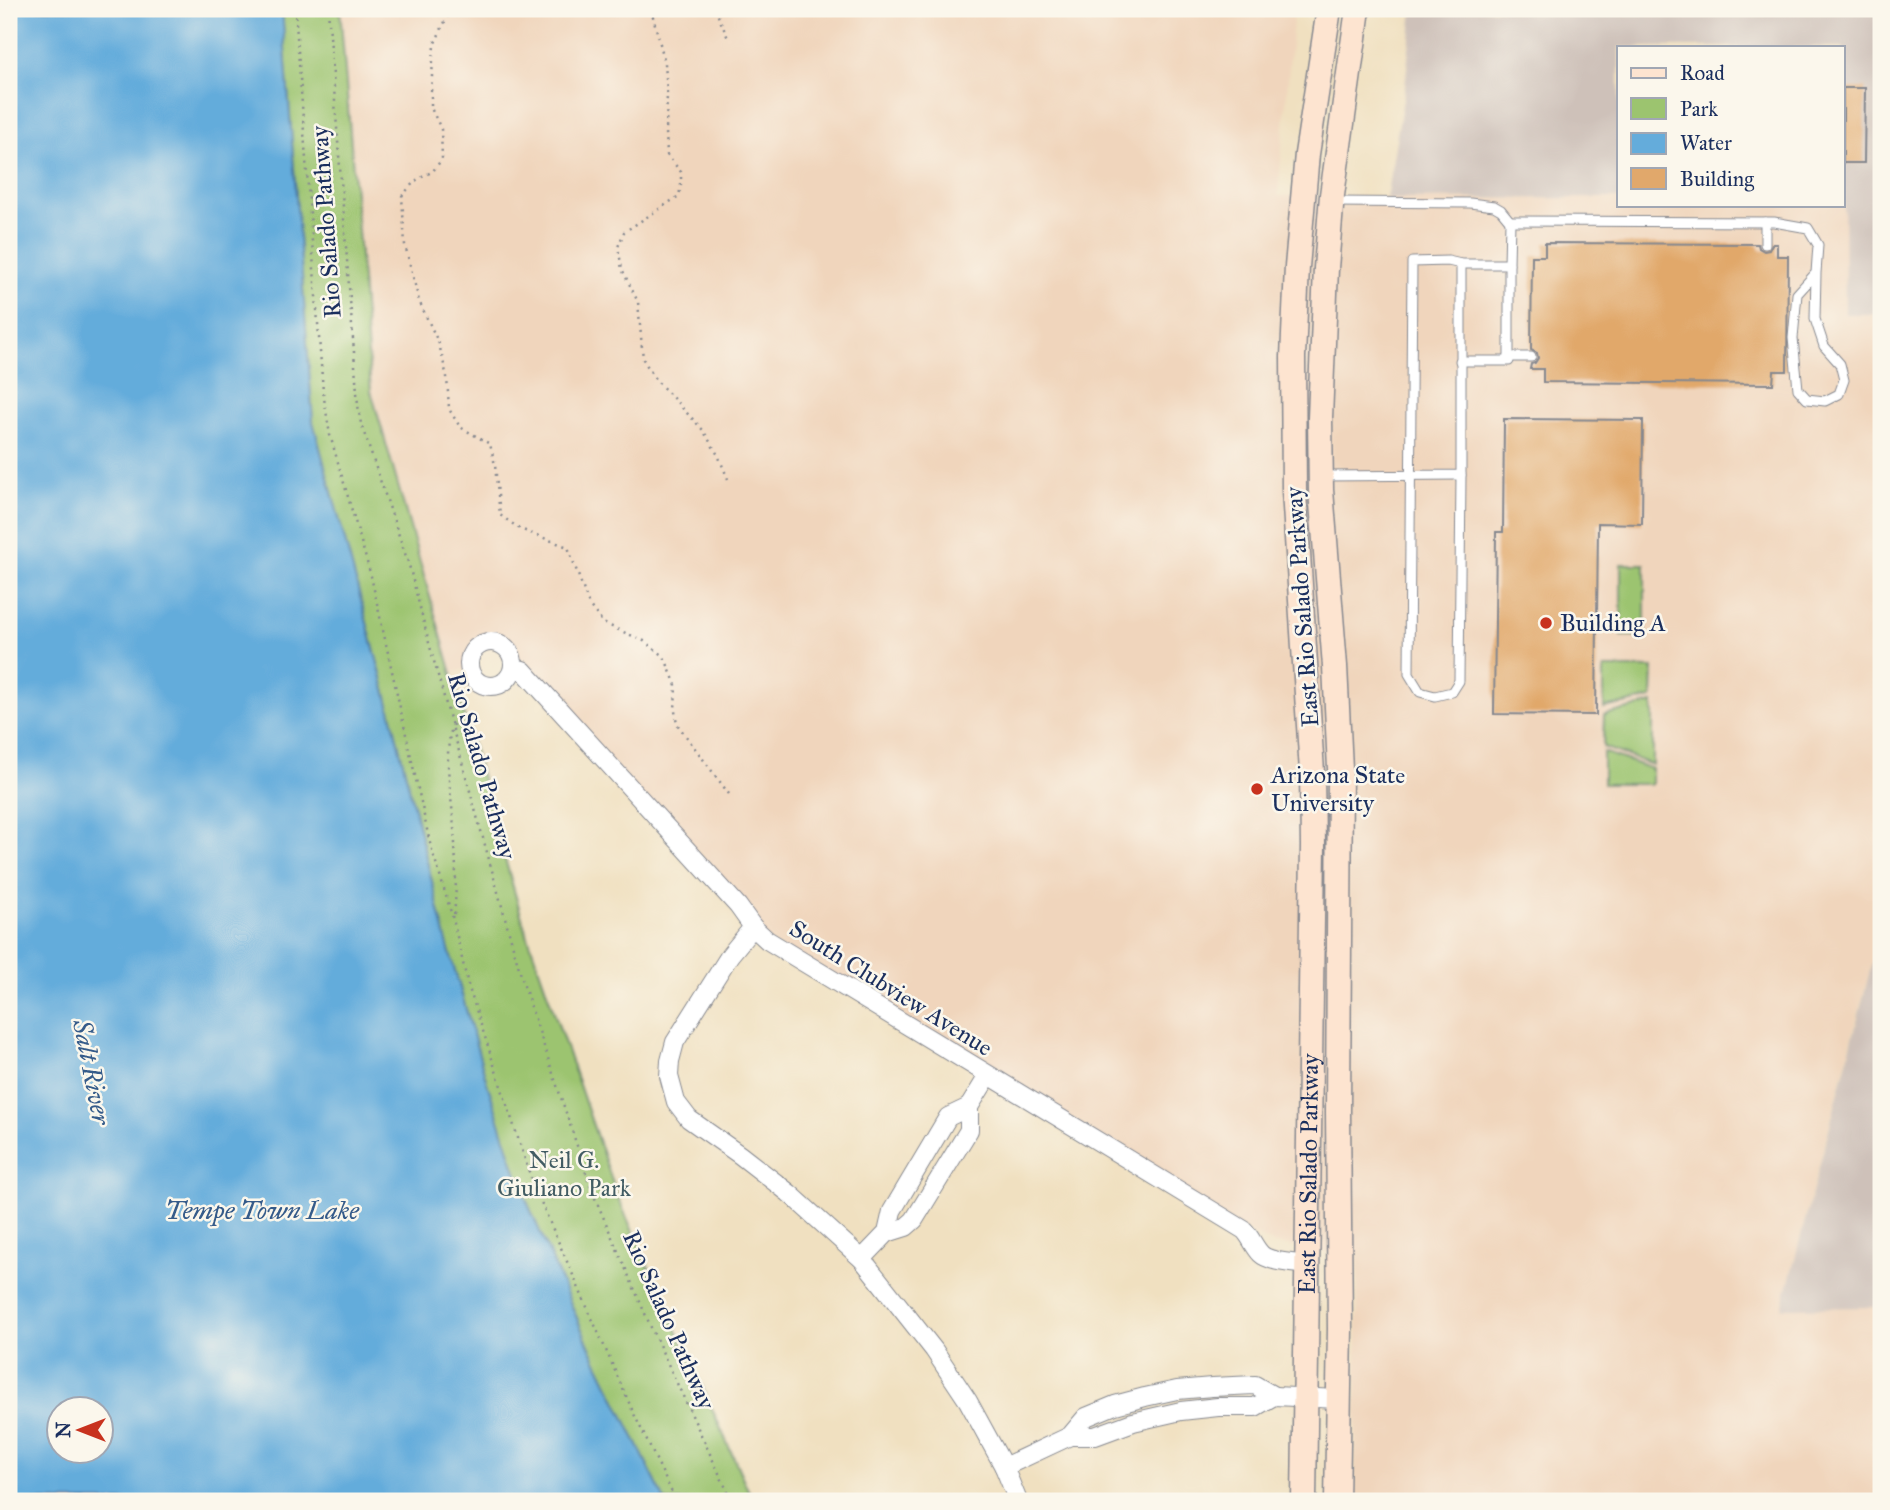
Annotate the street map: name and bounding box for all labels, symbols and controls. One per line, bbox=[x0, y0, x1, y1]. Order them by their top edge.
legend bbox=[1617, 46, 1844, 206]
text: Road bbox=[1680, 60, 1725, 86]
text: Park bbox=[1680, 96, 1718, 122]
street label: Rio Salado Pathway bbox=[304, 124, 348, 319]
text: Water bbox=[1680, 130, 1732, 156]
text: Building bbox=[1680, 166, 1754, 192]
street label: East Rio Salado Parkway bbox=[1279, 485, 1325, 728]
place label: Building A bbox=[1560, 608, 1666, 638]
marker: Building A bbox=[1538, 615, 1554, 631]
street label: Rio Salado Pathway bbox=[441, 669, 523, 863]
place label: Arizona State University bbox=[1270, 760, 1405, 818]
marker: Arizona State University bbox=[1249, 781, 1265, 797]
street label: South Clubview Avenue bbox=[784, 913, 998, 1063]
water label: Salt River bbox=[66, 1016, 118, 1128]
street label: East Rio Salado Parkway bbox=[1292, 1053, 1325, 1295]
park label: Neil G. Giuliano Park bbox=[497, 1145, 632, 1203]
water label: Tempe Town Lake bbox=[165, 1194, 360, 1227]
street label: Rio Salado Pathway bbox=[616, 1226, 722, 1415]
north arrow bbox=[46, 1394, 116, 1464]
text: N bbox=[52, 1422, 75, 1438]

